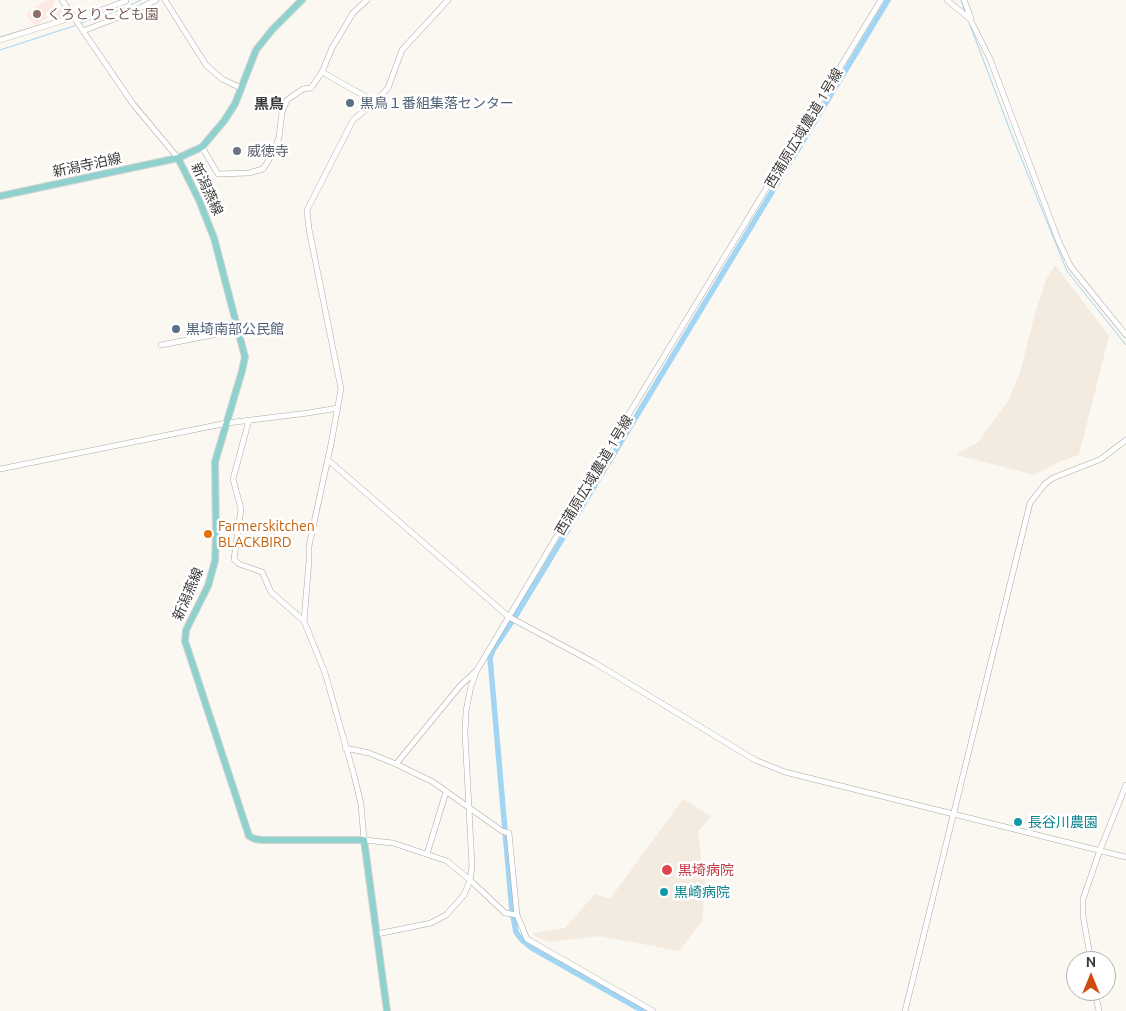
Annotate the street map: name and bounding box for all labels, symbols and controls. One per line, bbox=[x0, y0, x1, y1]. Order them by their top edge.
place label: くろとりこども園 bbox=[47, 6, 159, 22]
marker: くろとりこども園 bbox=[31, 8, 43, 20]
street label: 西蒲原広域農道 1号線 bbox=[761, 65, 847, 191]
district label: 黒鳥 bbox=[254, 95, 284, 113]
place label: 黒鳥１番組集落センター bbox=[360, 95, 514, 111]
marker: 黒鳥１番組集落センター bbox=[344, 97, 356, 109]
place label: 威徳寺 bbox=[247, 143, 289, 159]
marker: 威徳寺 bbox=[231, 145, 243, 157]
street label: 新潟寺泊線 bbox=[51, 150, 123, 180]
street label: 新潟燕線 bbox=[188, 160, 226, 218]
place label: 黒埼南部公民館 bbox=[186, 321, 284, 337]
marker: 黒埼南部公民館 bbox=[170, 323, 182, 335]
street label: 西蒲原広域農道 1号線 bbox=[551, 412, 637, 538]
place label: Farmerskitchen BLACKBIRD bbox=[218, 518, 315, 550]
marker: Farmerskitchen BLACKBIRD bbox=[202, 528, 214, 540]
street label: 新潟燕線 bbox=[169, 565, 207, 623]
place label: 長谷川農園 bbox=[1028, 814, 1098, 830]
marker: 長谷川農園 bbox=[1012, 816, 1024, 828]
place label: 黒埼病院 bbox=[678, 862, 734, 878]
marker: 黒埼病院 bbox=[660, 863, 674, 877]
place label: 黒崎病院 bbox=[674, 884, 730, 900]
marker: 黒崎病院 bbox=[658, 886, 670, 898]
north arrow bbox=[1066, 951, 1116, 1001]
text: N bbox=[1086, 954, 1096, 970]

